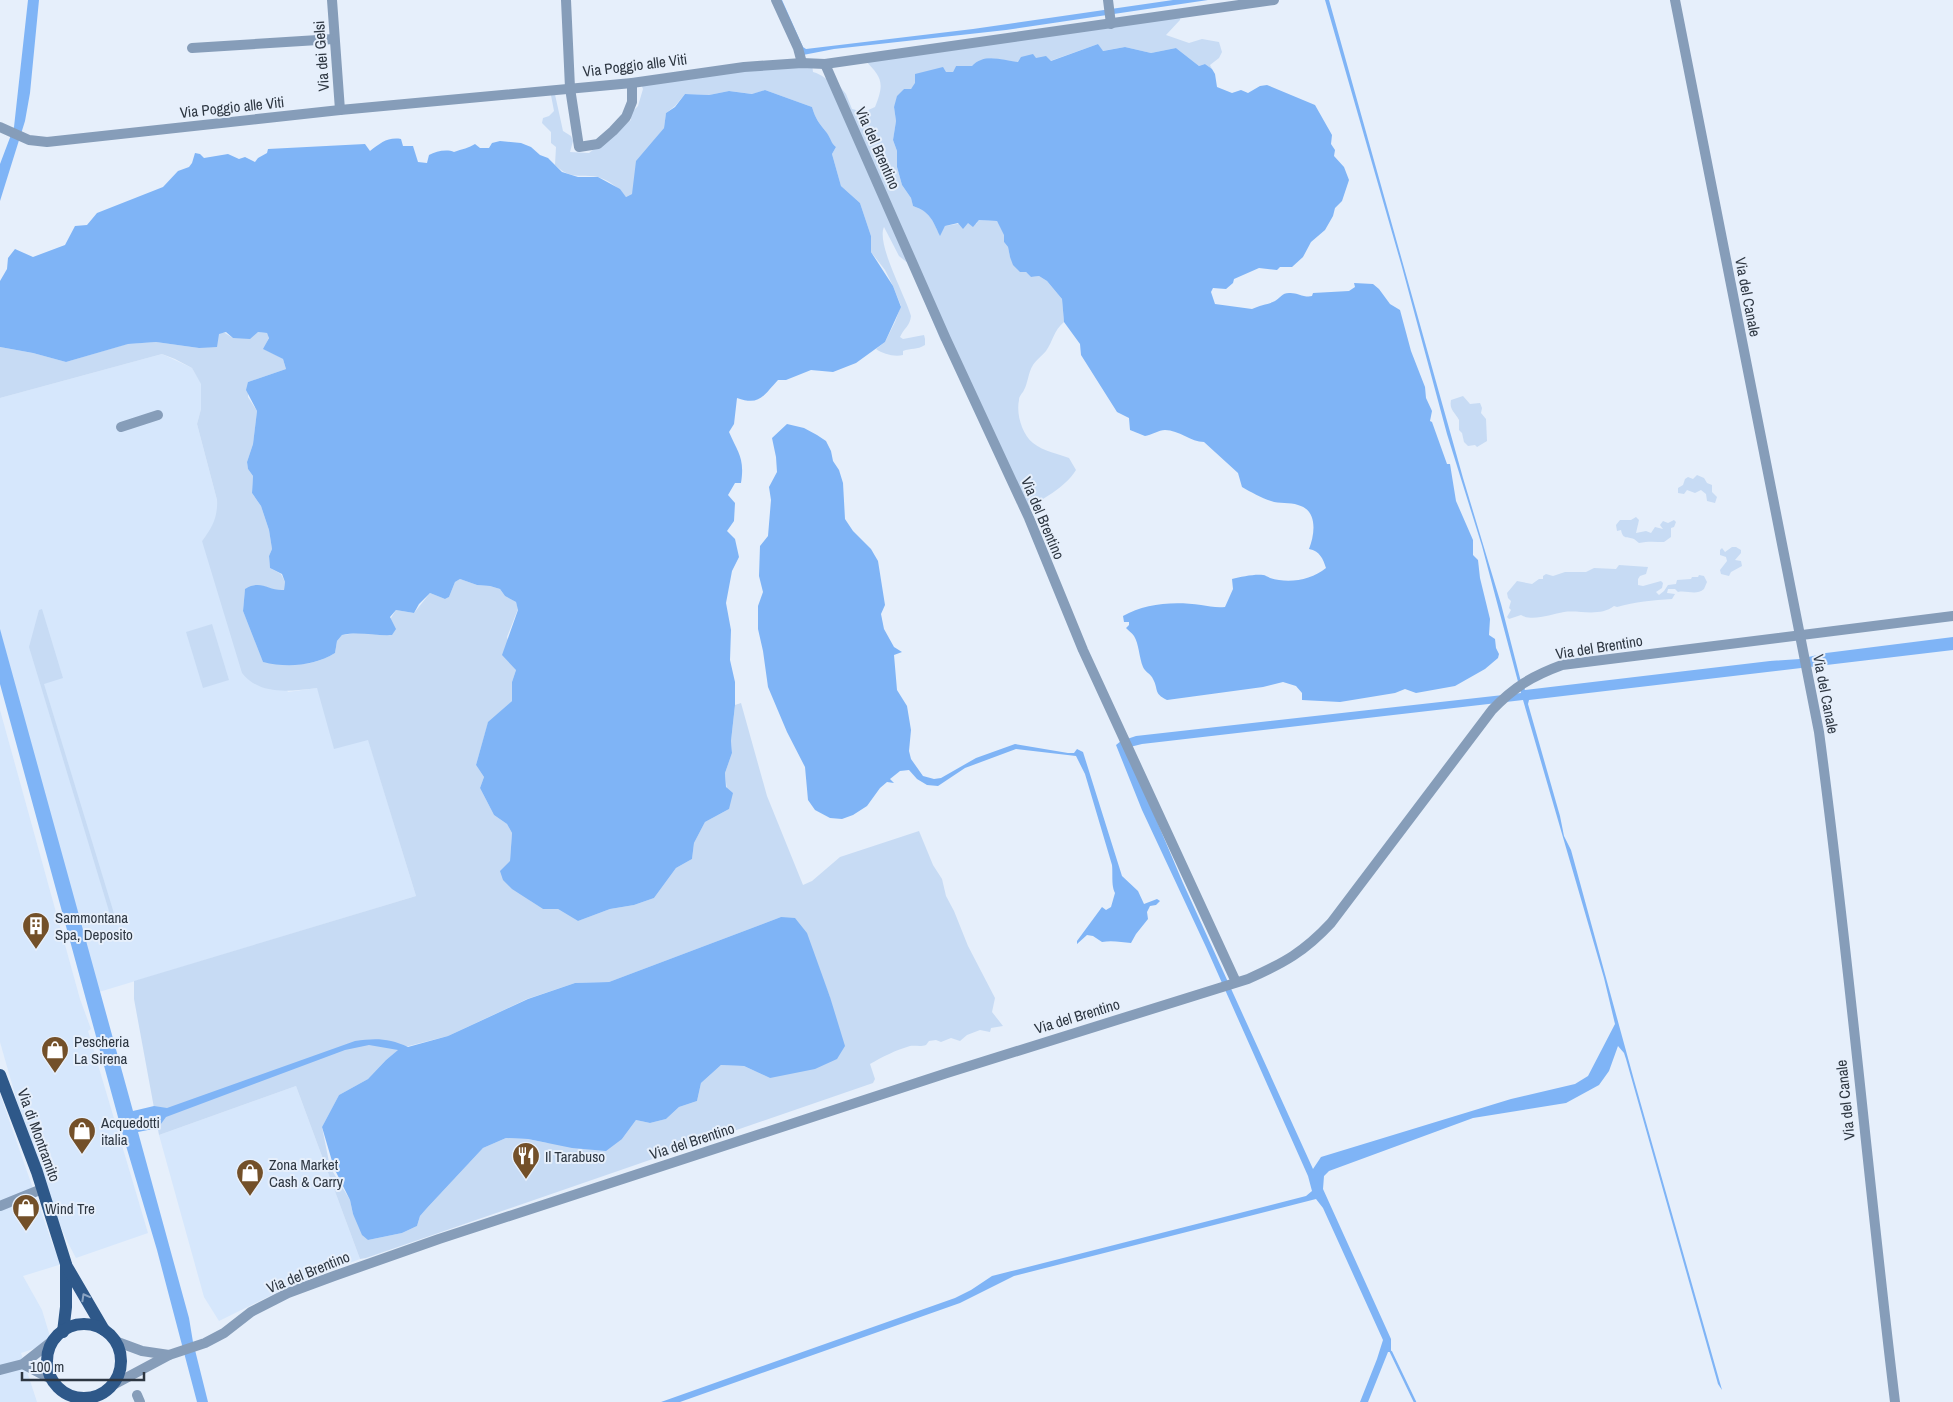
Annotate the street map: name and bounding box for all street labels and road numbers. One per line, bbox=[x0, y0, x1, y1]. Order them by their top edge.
street label: Via dei Gelsi bbox=[308, 20, 334, 92]
street label: Via Poggio alle Viti bbox=[582, 48, 688, 82]
street label: Via Poggio alle Viti bbox=[179, 91, 285, 123]
street label: Via del Brentino bbox=[851, 104, 906, 193]
street label: Via del Canale bbox=[1730, 255, 1766, 339]
street label: Via del Brentino bbox=[1016, 473, 1070, 563]
street label: Via del Brentino bbox=[1554, 630, 1644, 664]
street label: Via del Canale bbox=[1808, 652, 1844, 736]
street label: Via del Brentino bbox=[1032, 993, 1122, 1039]
street label: Via del Canale bbox=[1830, 1059, 1860, 1141]
street label: Via di Montramito bbox=[12, 1086, 66, 1185]
street label: Via del Brentino bbox=[647, 1117, 737, 1165]
street label: Via del Brentino bbox=[263, 1246, 353, 1298]

